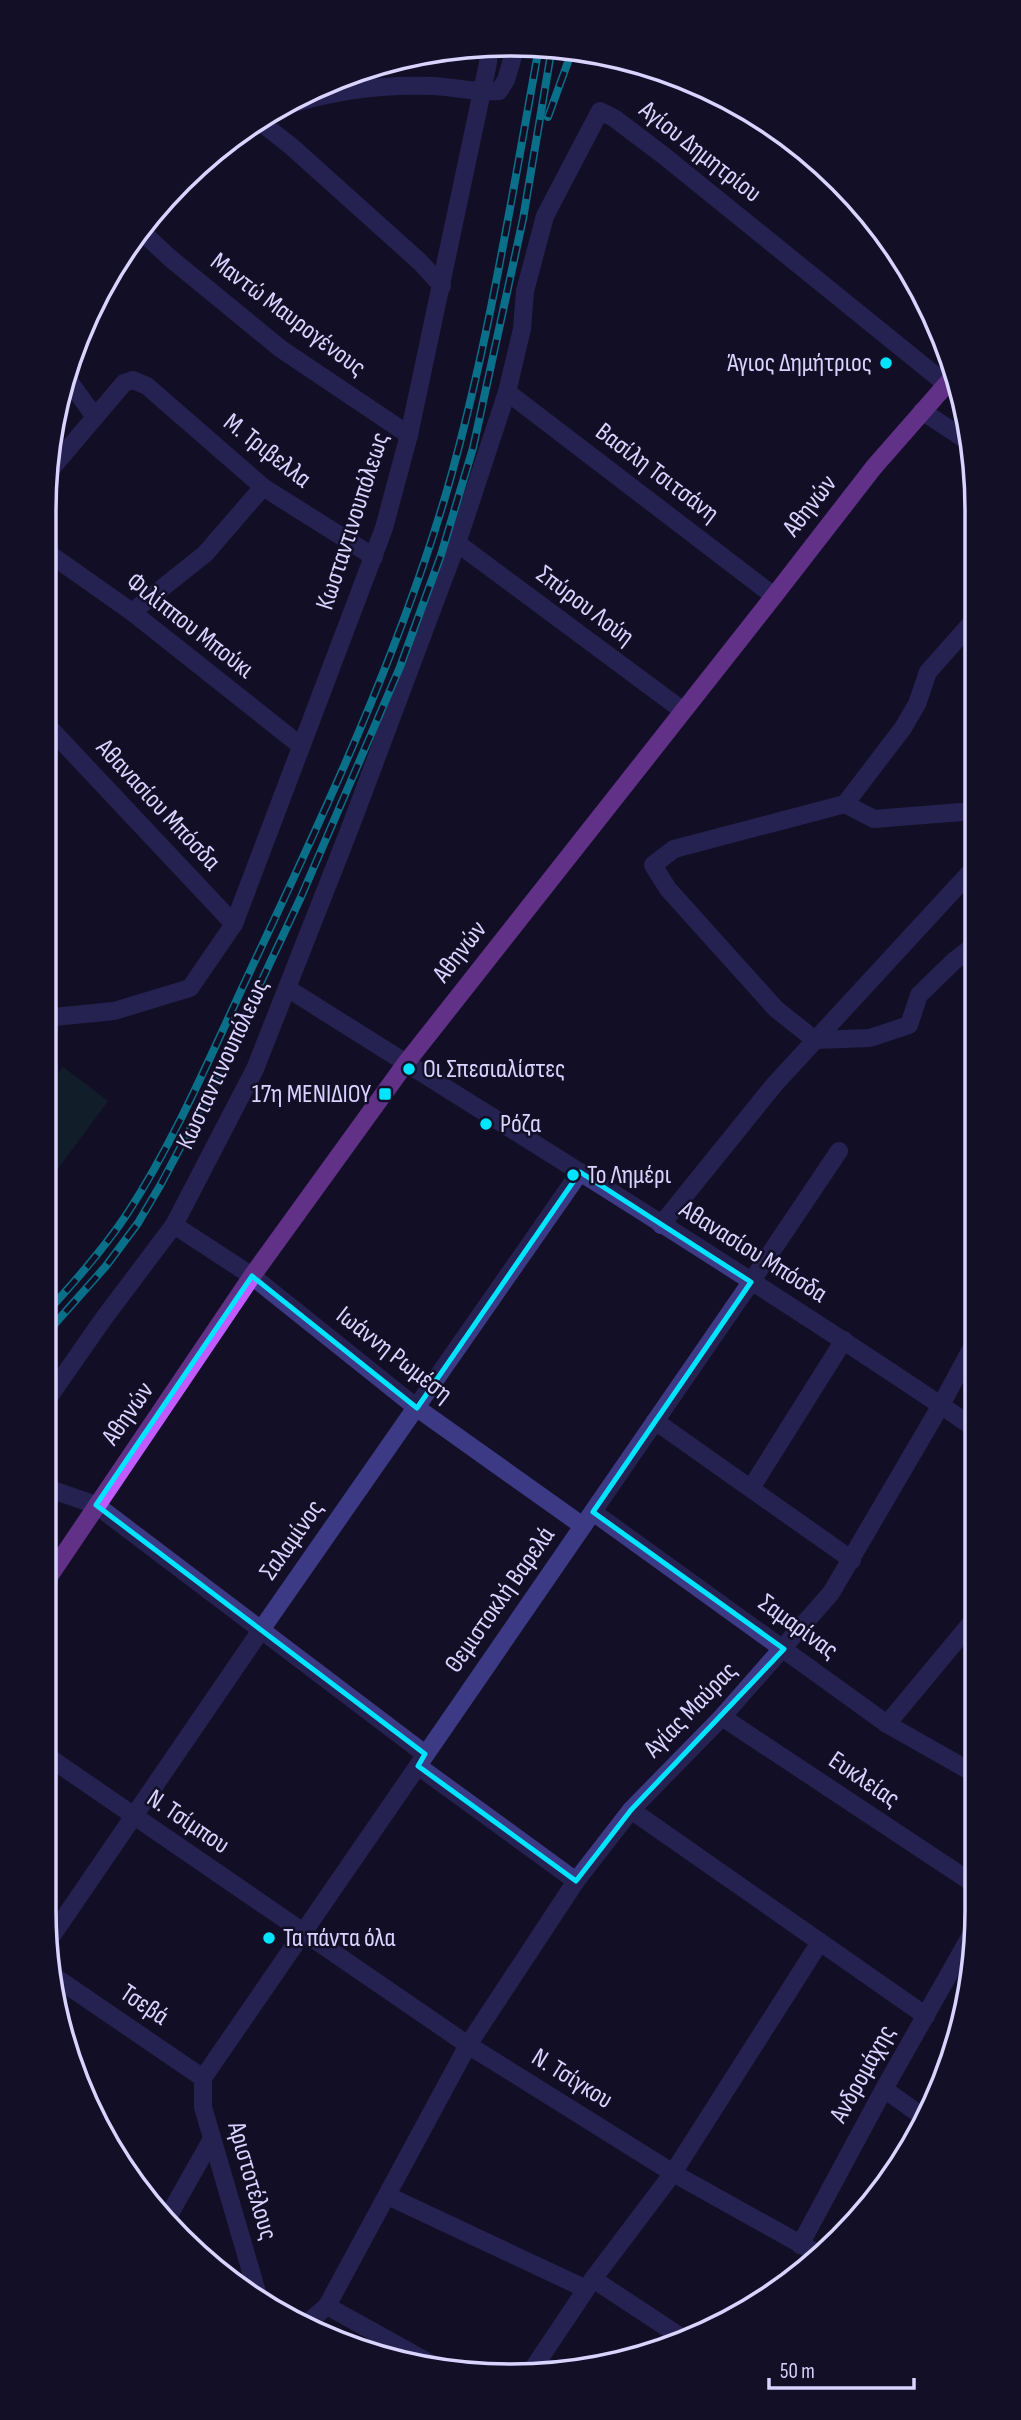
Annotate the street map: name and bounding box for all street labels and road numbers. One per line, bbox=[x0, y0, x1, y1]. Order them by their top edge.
street label: Αγίου Δημητρίου bbox=[632, 94, 767, 209]
street label: Μαντώ Μαυρογένους bbox=[204, 246, 372, 384]
street label: Μ. Τριβελλα bbox=[217, 407, 317, 495]
street label: Βασίλη Τσιτσάνη bbox=[589, 417, 725, 529]
street label: Κωσταντινουπόλεως bbox=[310, 428, 396, 614]
street label: Αθηνών bbox=[776, 469, 844, 544]
street label: Σπύρου Λούη bbox=[530, 559, 640, 653]
street label: Φιλίππου Μπούκι bbox=[120, 566, 261, 686]
street label: Αθανασίου Μπόσδα bbox=[89, 732, 227, 877]
street label: Αθηνών bbox=[426, 915, 494, 990]
street label: Κωσταντινουπόλεως bbox=[170, 974, 276, 1154]
street label: Αθανασίου Μπόσδα bbox=[673, 1194, 833, 1310]
street label: Ιωάννη Ρωμέση bbox=[330, 1300, 458, 1410]
street label: Αθηνών bbox=[95, 1377, 161, 1452]
street label: Σαλαμίνος bbox=[253, 1494, 331, 1586]
street label: Θεμιστοκλή Βαρελά bbox=[438, 1521, 562, 1679]
street label: Σαμαρίνας bbox=[752, 1588, 844, 1666]
street label: Αγίας Μαύρας bbox=[637, 1656, 744, 1765]
street label: Ευκλείας bbox=[823, 1745, 905, 1815]
street label: N. Τσίμπου bbox=[141, 1783, 235, 1861]
street label: Τσεβά bbox=[114, 1978, 174, 2032]
street label: Ανδρομάχης bbox=[823, 2020, 903, 2129]
street label: Ν. Τσίγκου bbox=[526, 2042, 618, 2116]
street label: Αριστοτέλους bbox=[220, 2117, 284, 2244]

